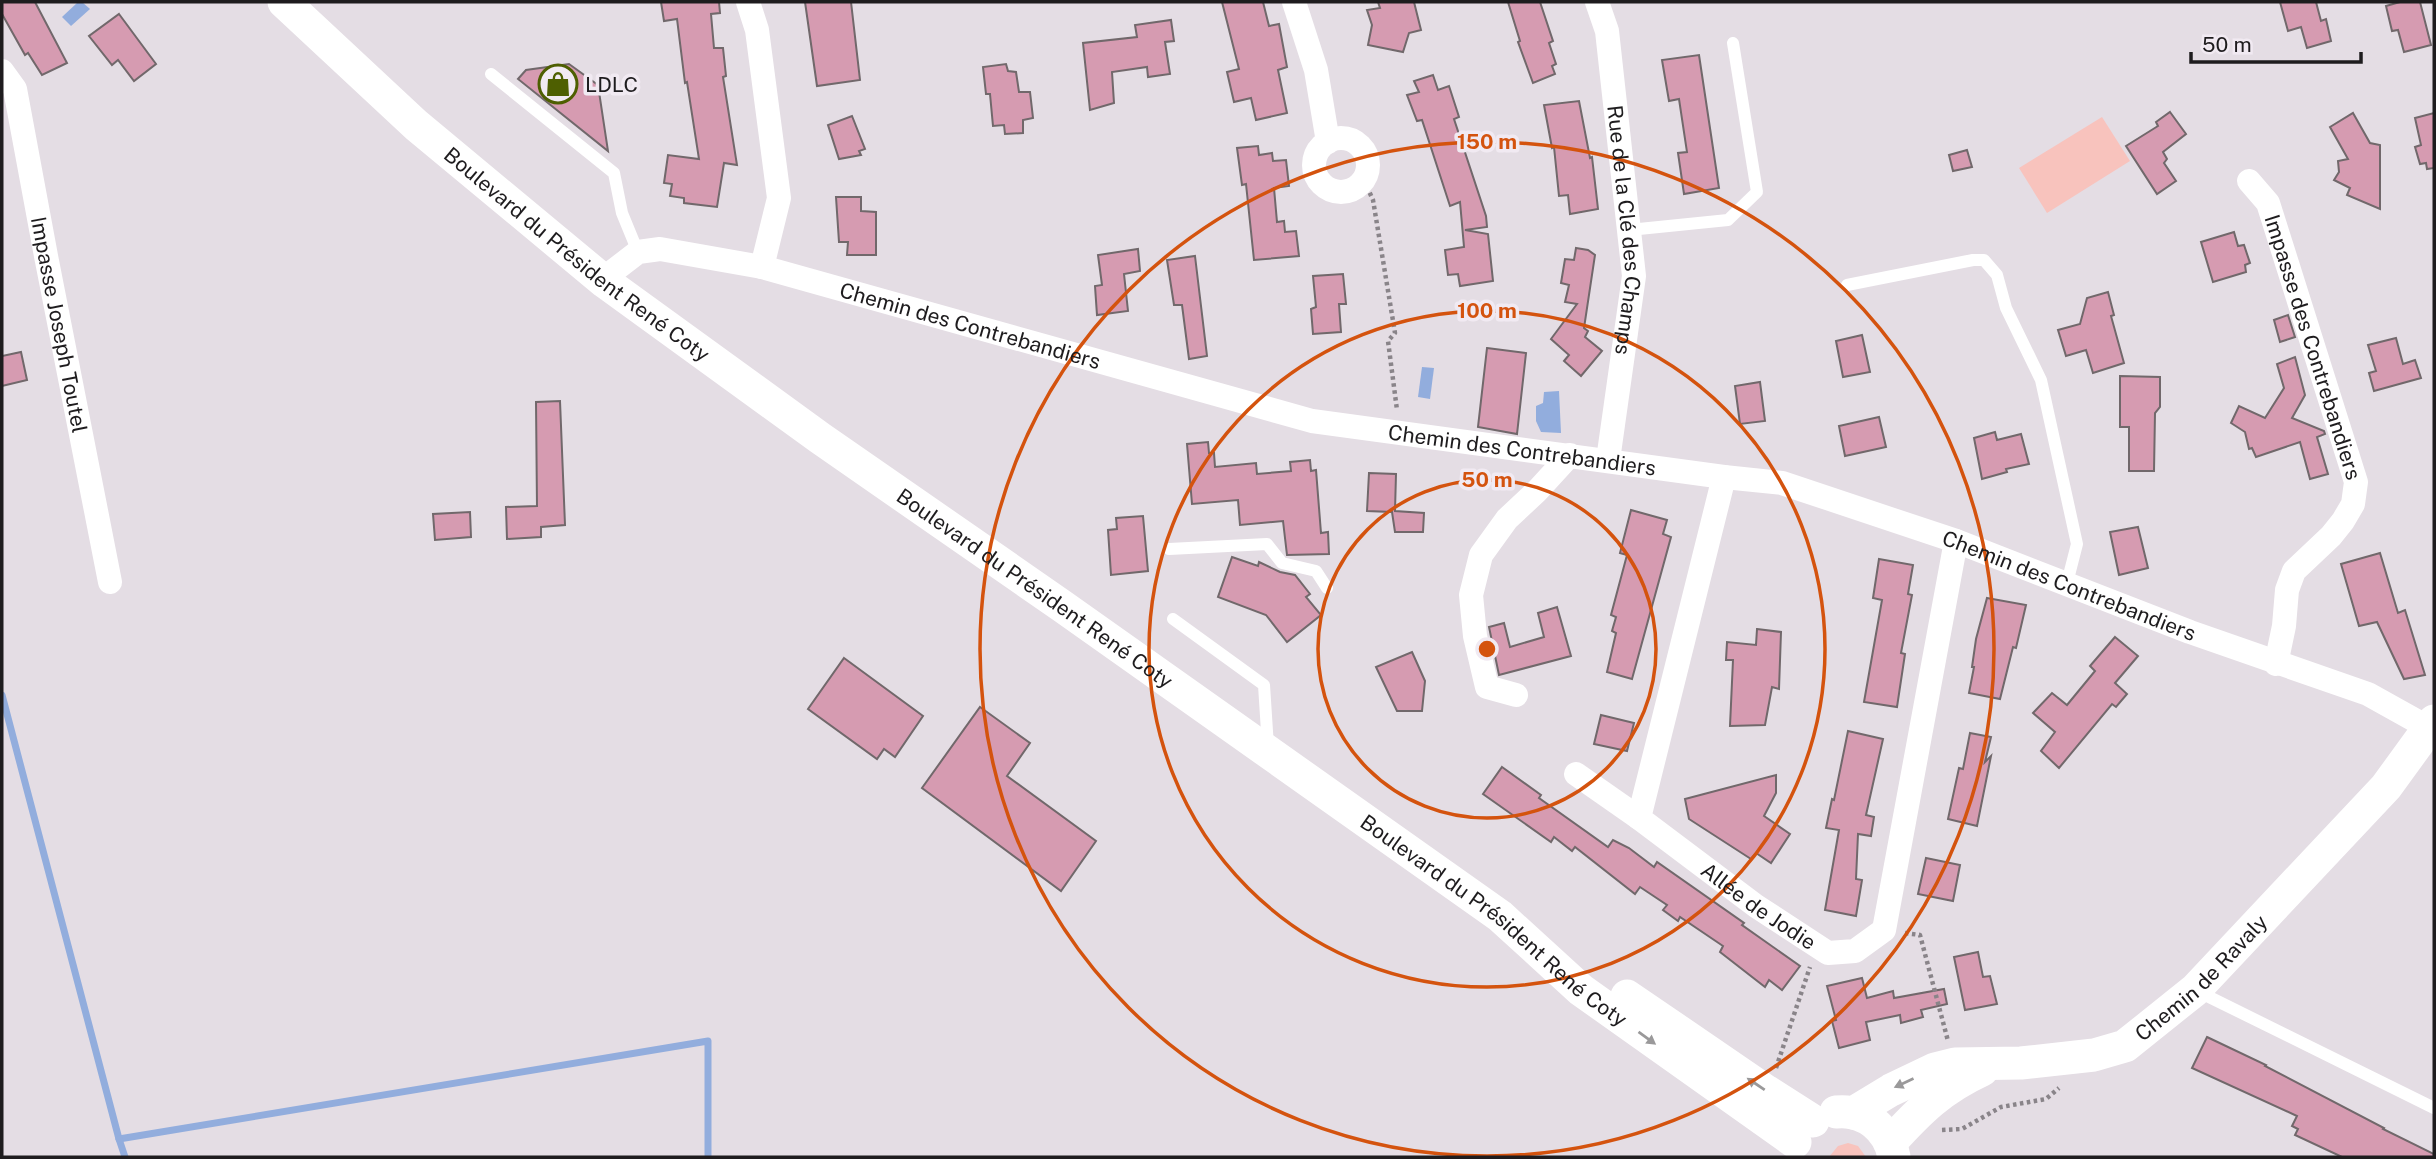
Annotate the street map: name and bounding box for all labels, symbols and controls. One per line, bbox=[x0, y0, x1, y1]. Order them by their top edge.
scale bar bbox=[2191, 21, 2361, 65]
text: 50 m bbox=[2202, 32, 2252, 57]
shop icon: LDLC bbox=[537, 63, 579, 105]
place label: LDLC bbox=[585, 72, 638, 97]
street label: Rue de la Clé des Champs bbox=[1603, 104, 1646, 357]
text: 150 m bbox=[1457, 129, 1517, 154]
street label: Boulevard du Président René Coty bbox=[439, 141, 715, 367]
street label: Impasse des Contrebandiers bbox=[2260, 211, 2367, 483]
street label: Impasse Joseph Toutel bbox=[26, 215, 93, 435]
street label: Chemin des Contrebandiers bbox=[837, 277, 1103, 374]
text: 100 m bbox=[1457, 298, 1517, 323]
street label: Chemin des Contrebandiers bbox=[1387, 419, 1657, 480]
text: 50 m bbox=[1461, 467, 1513, 492]
street label: Boulevard du Président René Coty bbox=[892, 483, 1178, 693]
street label: Chemin des Contrebandiers bbox=[1939, 525, 2199, 646]
centre of rings bbox=[1475, 637, 1499, 661]
street label: Boulevard du Président René Coty bbox=[1356, 809, 1632, 1032]
street label: Allée de Jodie bbox=[1696, 857, 1821, 954]
street label: Chemin de Ravaly bbox=[2130, 909, 2272, 1046]
one-way arrow bbox=[1638, 1031, 1656, 1045]
one-way arrow bbox=[1747, 1077, 1765, 1091]
one-way arrow bbox=[1894, 1078, 1915, 1089]

